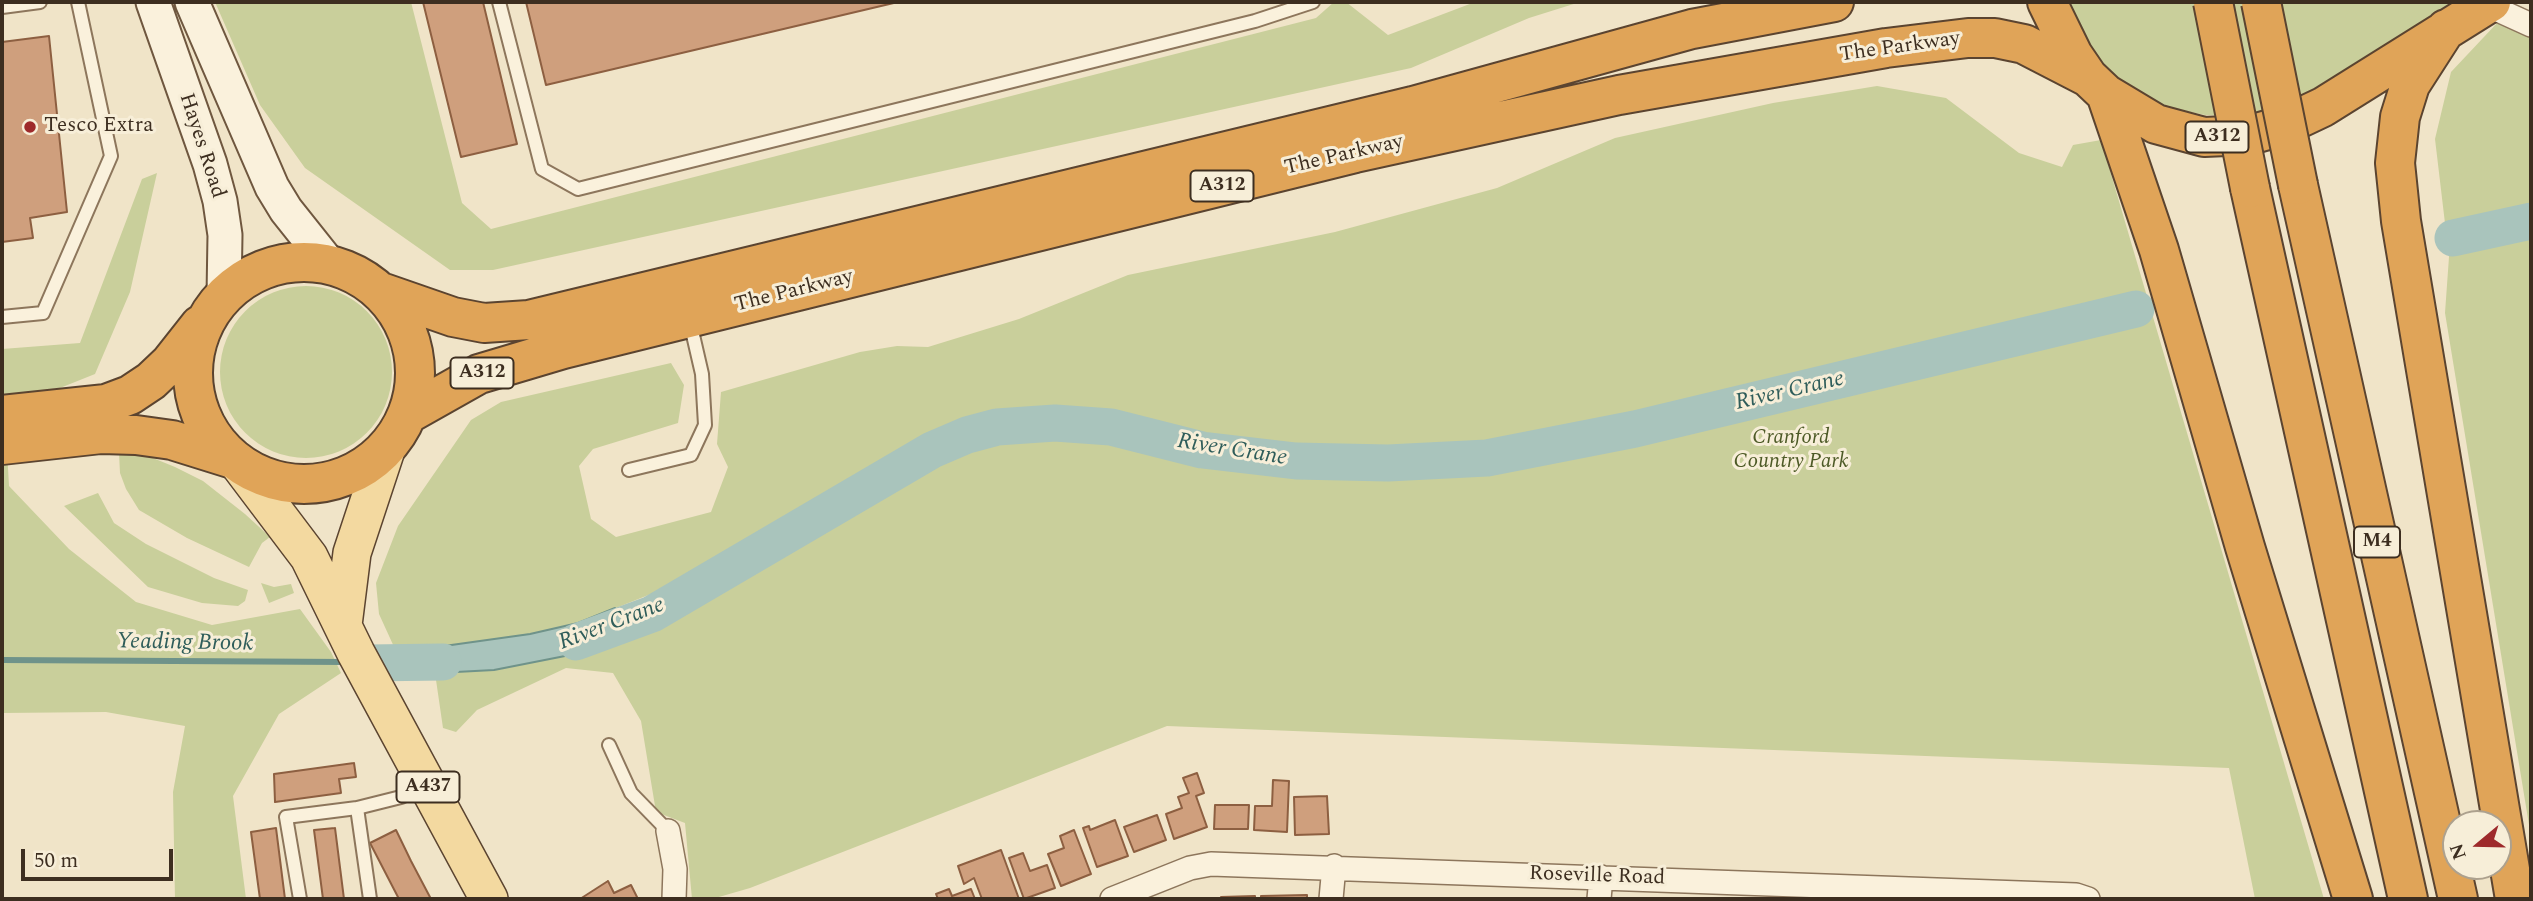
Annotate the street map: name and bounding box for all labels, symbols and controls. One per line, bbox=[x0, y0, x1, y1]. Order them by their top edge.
street label: The Parkway bbox=[1838, 27, 1962, 69]
street label: Hayes Road bbox=[172, 90, 230, 202]
place label: Tesco Extra bbox=[44, 114, 154, 140]
marker: Tesco Extra bbox=[22, 119, 38, 135]
road number: A312 bbox=[2186, 122, 2248, 153]
street label: The Parkway bbox=[1282, 130, 1406, 182]
road number: A312 bbox=[1190, 170, 1254, 202]
street label: The Parkway bbox=[732, 265, 856, 319]
road number: A312 bbox=[450, 358, 514, 388]
water label: River Crane bbox=[1733, 366, 1847, 418]
park label: Cranford Country Park bbox=[1734, 426, 1848, 476]
water label: River Crane bbox=[1175, 429, 1289, 473]
road number: M4 bbox=[2354, 526, 2400, 558]
water label: River Crane bbox=[555, 592, 669, 658]
water label: Yeading Brook bbox=[116, 629, 254, 659]
road number: A437 bbox=[396, 772, 460, 802]
north arrow bbox=[2442, 810, 2512, 880]
scale bar bbox=[24, 834, 177, 878]
text: N bbox=[2442, 839, 2475, 863]
text: 50 m bbox=[34, 845, 78, 877]
street label: Roseville Road bbox=[1528, 862, 1666, 892]

